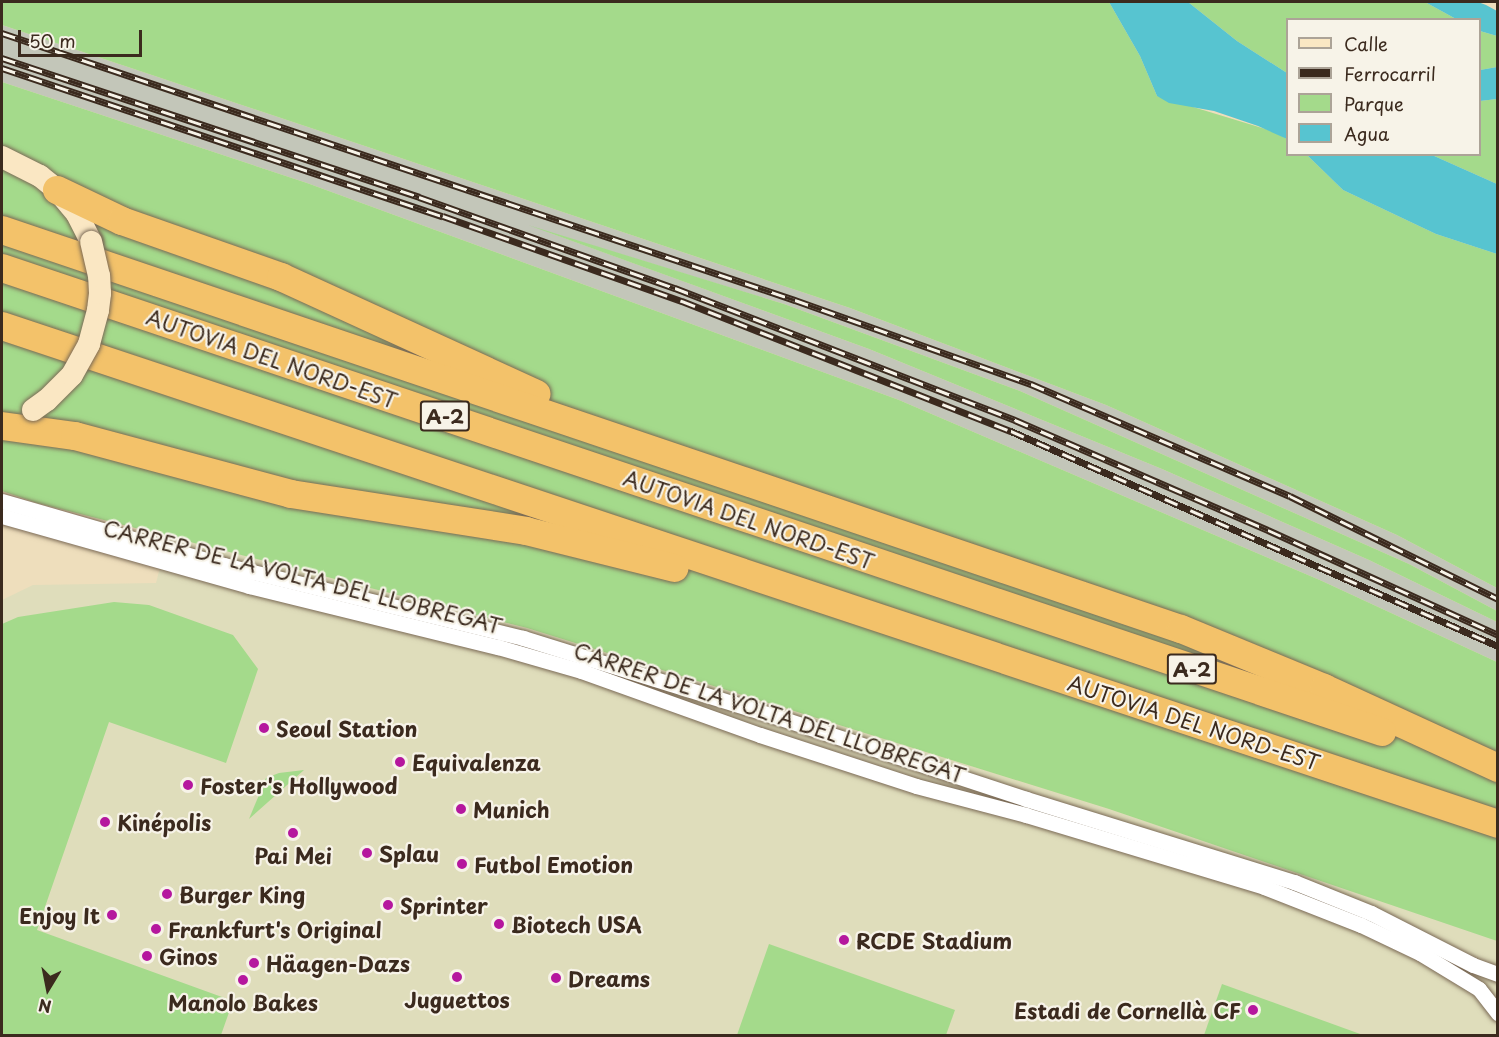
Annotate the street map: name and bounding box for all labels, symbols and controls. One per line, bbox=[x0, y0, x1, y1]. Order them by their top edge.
scale bar bbox=[21, 18, 146, 56]
legend bbox=[1286, 18, 1481, 156]
text: 50 m bbox=[29, 27, 76, 54]
text: Calle bbox=[1344, 30, 1388, 57]
text: Ferrocarril bbox=[1344, 60, 1436, 87]
text: Parque bbox=[1344, 90, 1404, 117]
text: Agua bbox=[1344, 120, 1389, 147]
street label: AUTOVIA DEL NORD-EST bbox=[141, 302, 403, 414]
road number: A-2 bbox=[420, 399, 470, 433]
street label: AUTOVIA DEL NORD-EST bbox=[618, 463, 880, 575]
street label: CARRER DE LA VOLTA DEL LLOBREGAT bbox=[98, 513, 508, 639]
street label: CARRER DE LA VOLTA DEL LLOBREGAT bbox=[568, 636, 972, 788]
road number: A-2 bbox=[1166, 652, 1218, 686]
street label: AUTOVIA DEL NORD-EST bbox=[1062, 669, 1326, 775]
place label: Seoul Station bbox=[276, 715, 418, 741]
marker: Seoul Station bbox=[257, 721, 271, 735]
place label: Equivalenza bbox=[412, 749, 541, 775]
marker: Equivalenza bbox=[393, 755, 407, 769]
place label: Foster's Hollywood bbox=[200, 772, 398, 798]
marker: Foster's Hollywood bbox=[181, 778, 195, 792]
place label: Munich bbox=[473, 796, 550, 822]
marker: Munich bbox=[454, 802, 468, 816]
place label: Kinépolis bbox=[117, 809, 211, 835]
marker: Kinépolis bbox=[98, 815, 112, 829]
marker: Pai Mei bbox=[286, 826, 300, 840]
place label: Splau bbox=[379, 840, 439, 866]
place label: Pai Mei bbox=[254, 842, 332, 868]
marker: Splau bbox=[360, 846, 374, 860]
place label: Futbol Emotion bbox=[474, 851, 633, 877]
marker: Futbol Emotion bbox=[455, 857, 469, 871]
place label: Burger King bbox=[179, 881, 305, 907]
marker: Burger King bbox=[160, 887, 174, 901]
place label: Sprinter bbox=[400, 892, 488, 918]
marker: Sprinter bbox=[381, 898, 395, 912]
place label: Enjoy It bbox=[19, 902, 100, 928]
marker: Enjoy It bbox=[105, 908, 119, 922]
place label: Biotech USA bbox=[511, 911, 643, 937]
place label: Frankfurt's Original bbox=[168, 916, 382, 942]
marker: Biotech USA bbox=[492, 917, 506, 931]
marker: Frankfurt's Original bbox=[149, 922, 163, 936]
place label: RCDE Stadium bbox=[856, 927, 1013, 953]
marker: RCDE Stadium bbox=[837, 933, 851, 947]
place label: Ginos bbox=[159, 943, 217, 969]
marker: Ginos bbox=[140, 949, 154, 963]
place label: Häagen-Dazs bbox=[266, 950, 410, 976]
marker: Häagen-Dazs bbox=[247, 956, 261, 970]
north arrow bbox=[18, 959, 78, 1019]
place label: Dreams bbox=[568, 965, 650, 991]
marker: Juguettos bbox=[450, 970, 464, 984]
marker: Dreams bbox=[549, 971, 563, 985]
marker: Manolo Bakes bbox=[236, 973, 250, 987]
place label: Juguettos bbox=[404, 986, 510, 1012]
place label: Manolo Bakes bbox=[168, 989, 318, 1015]
text: N bbox=[37, 994, 53, 1020]
place label: Estadi de Cornellà CF bbox=[1013, 997, 1241, 1023]
marker: Estadi de Cornellà CF bbox=[1246, 1003, 1260, 1017]

